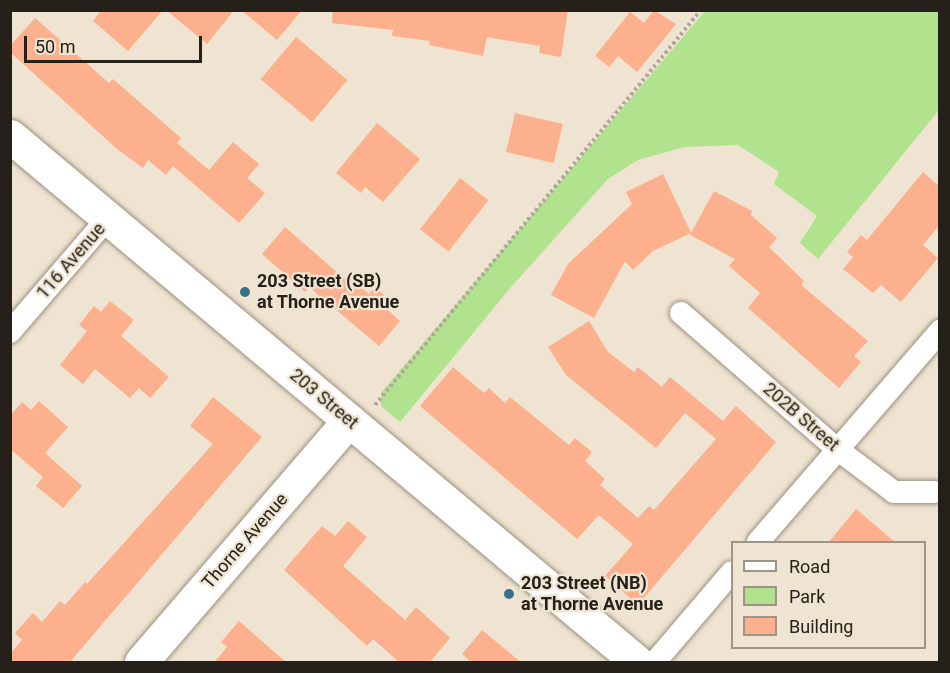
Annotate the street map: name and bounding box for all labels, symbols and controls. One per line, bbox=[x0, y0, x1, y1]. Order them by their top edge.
scale bar bbox=[27, 24, 206, 62]
text: 50 m bbox=[35, 36, 75, 57]
street label: 116 Avenue bbox=[32, 219, 110, 303]
place label: 203 Street (SB) at Thorne Avenue bbox=[257, 271, 400, 314]
marker: 203 Street (SB) at Thorne Avenue bbox=[238, 285, 252, 299]
street label: 203 Street bbox=[286, 364, 362, 434]
street label: 202B Street bbox=[759, 378, 843, 456]
street label: Thorne Avenue bbox=[198, 489, 292, 593]
legend bbox=[731, 541, 926, 649]
text: Road bbox=[789, 556, 830, 577]
place label: 203 Street (NB) at Thorne Avenue bbox=[521, 573, 664, 616]
text: Park bbox=[789, 586, 825, 607]
marker: 203 Street (NB) at Thorne Avenue bbox=[502, 587, 516, 601]
text: Building bbox=[789, 616, 853, 637]

